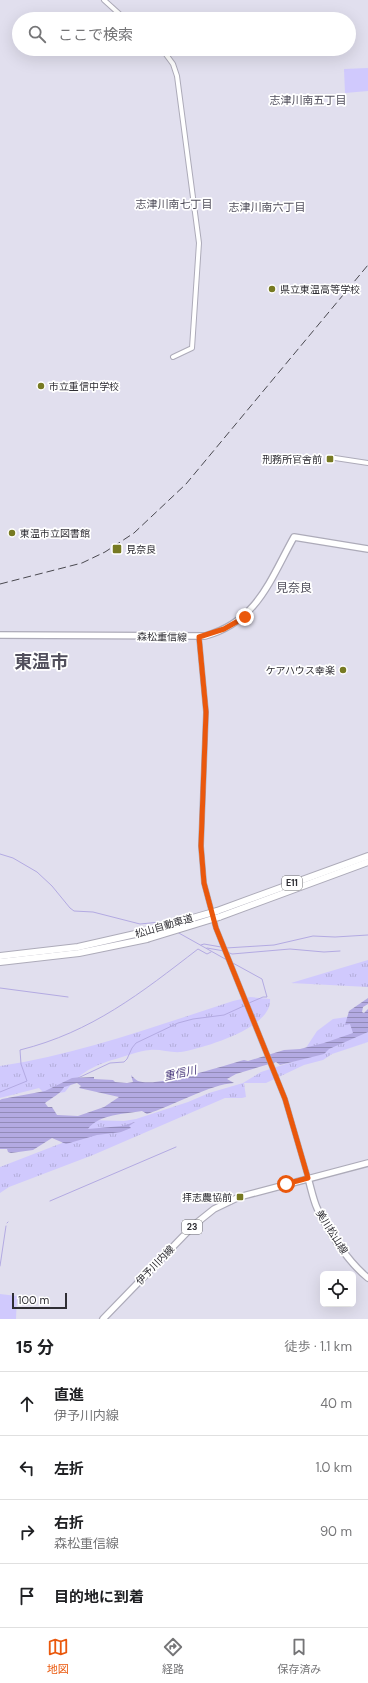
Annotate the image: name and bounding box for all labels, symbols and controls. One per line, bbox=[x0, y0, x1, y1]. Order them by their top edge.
search box bbox=[12, 12, 356, 56]
icon: search bbox=[26, 23, 48, 45]
text: ここで検索 bbox=[58, 25, 133, 45]
district label: 志津川南五丁目 bbox=[270, 93, 347, 107]
district label: 志津川南七丁目 bbox=[136, 197, 213, 211]
district label: 志津川南六丁目 bbox=[229, 200, 306, 214]
place label: 県立東温高等学校 bbox=[280, 283, 360, 296]
marker: 県立東温高等学校 bbox=[267, 284, 277, 294]
place label: 市立重信中学校 bbox=[49, 380, 119, 393]
marker: 市立重信中学校 bbox=[36, 381, 46, 391]
place label: 刑務所官舎前 bbox=[262, 453, 322, 466]
marker: 刑務所官舎前 bbox=[325, 454, 335, 464]
place label: 東温市立図書館 bbox=[20, 527, 90, 540]
marker: 東温市立図書館 bbox=[7, 528, 17, 538]
marker: 見奈良 bbox=[111, 543, 123, 555]
place label: 見奈良 bbox=[126, 543, 156, 556]
district label: 見奈良 bbox=[276, 580, 312, 596]
route end bbox=[236, 608, 254, 626]
street label: 森松重信線 bbox=[137, 630, 187, 644]
district label: 東温市 bbox=[14, 650, 68, 674]
place label: ケアハウス幸楽 bbox=[265, 664, 335, 677]
marker: ケアハウス幸楽 bbox=[338, 665, 348, 675]
road number: E11 bbox=[282, 876, 302, 890]
street label: 松山自動車道 bbox=[133, 911, 195, 941]
water label: 重信川 bbox=[162, 1063, 199, 1083]
route start bbox=[277, 1175, 295, 1193]
place label: 拝志農協前 bbox=[182, 1191, 232, 1204]
marker: 拝志農協前 bbox=[235, 1192, 245, 1202]
street label: 美川松山線 bbox=[313, 1207, 351, 1257]
road number: 23 bbox=[182, 1220, 202, 1234]
street label: 伊予川内線 bbox=[133, 1243, 177, 1287]
map controls bbox=[320, 1271, 356, 1307]
button: locate bbox=[320, 1271, 356, 1307]
scale bar bbox=[12, 1291, 67, 1310]
text: 100 m bbox=[18, 1293, 49, 1307]
text: 15 分 bbox=[16, 1336, 54, 1358]
text: 徒歩 · 1.1 km bbox=[285, 1338, 352, 1355]
text: 直進 bbox=[54, 1385, 84, 1405]
icon: ahead bbox=[16, 1393, 38, 1415]
text: 40 m bbox=[320, 1395, 352, 1412]
text: 伊予川内線 bbox=[54, 1407, 119, 1424]
icon: left bbox=[16, 1457, 38, 1479]
text: 左折 bbox=[54, 1459, 84, 1479]
text: 1.0 km bbox=[315, 1459, 352, 1476]
text: 右折 bbox=[54, 1513, 84, 1533]
icon: right bbox=[16, 1521, 38, 1543]
text: 90 m bbox=[320, 1523, 352, 1540]
text: 森松重信線 bbox=[54, 1535, 119, 1552]
icon: arrive bbox=[16, 1585, 38, 1607]
text: 目的地に到着 bbox=[54, 1587, 144, 1607]
tab: 地図 bbox=[47, 1636, 69, 1676]
tab: 経路 bbox=[162, 1636, 184, 1676]
tab: 保存済み bbox=[277, 1636, 321, 1676]

